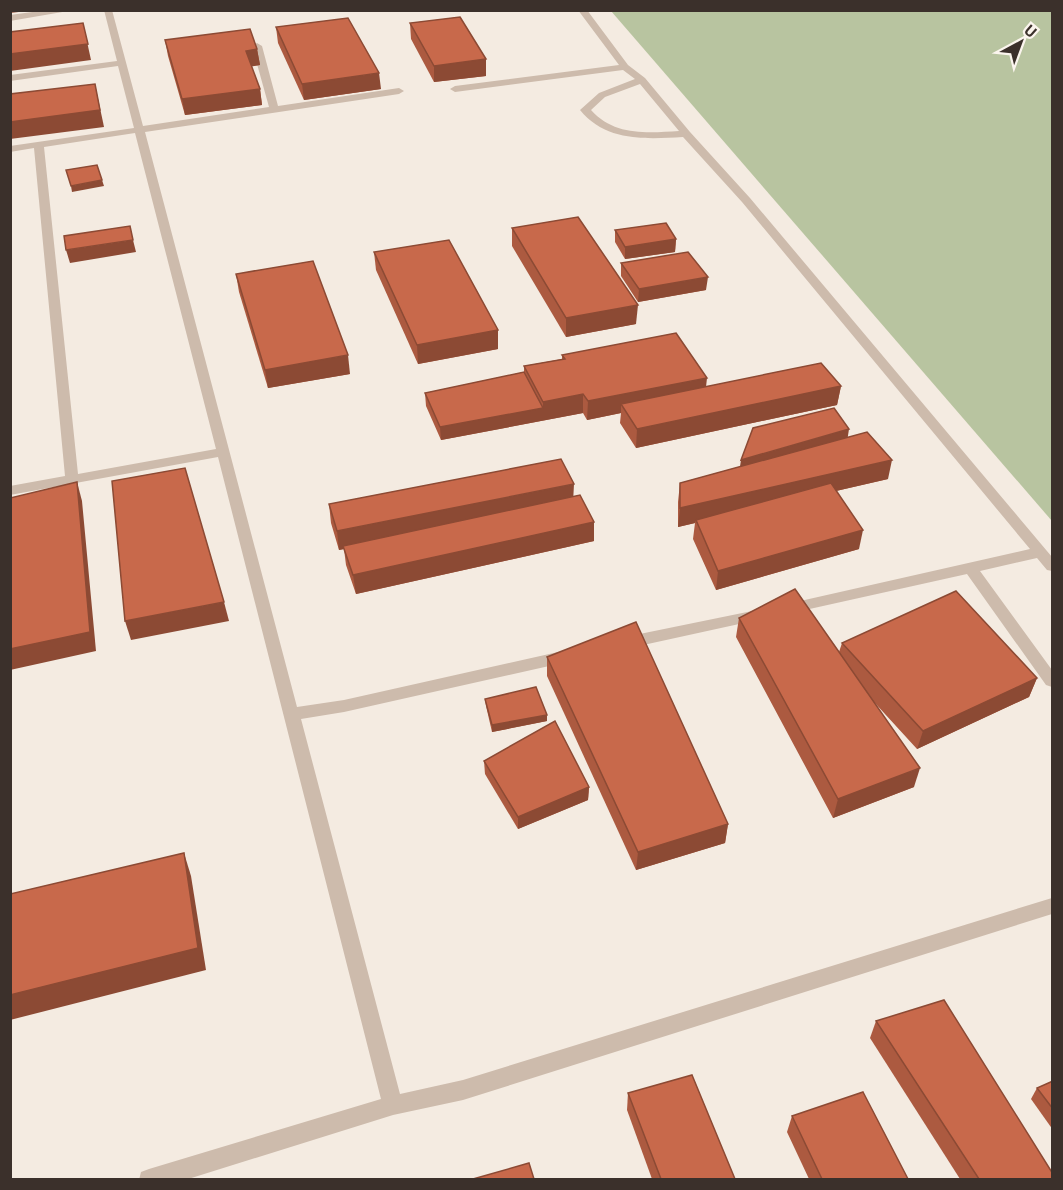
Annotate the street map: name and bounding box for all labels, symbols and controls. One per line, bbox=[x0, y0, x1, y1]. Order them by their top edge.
north arrow bbox=[991, 12, 1051, 72]
text: U bbox=[1019, 18, 1043, 43]

